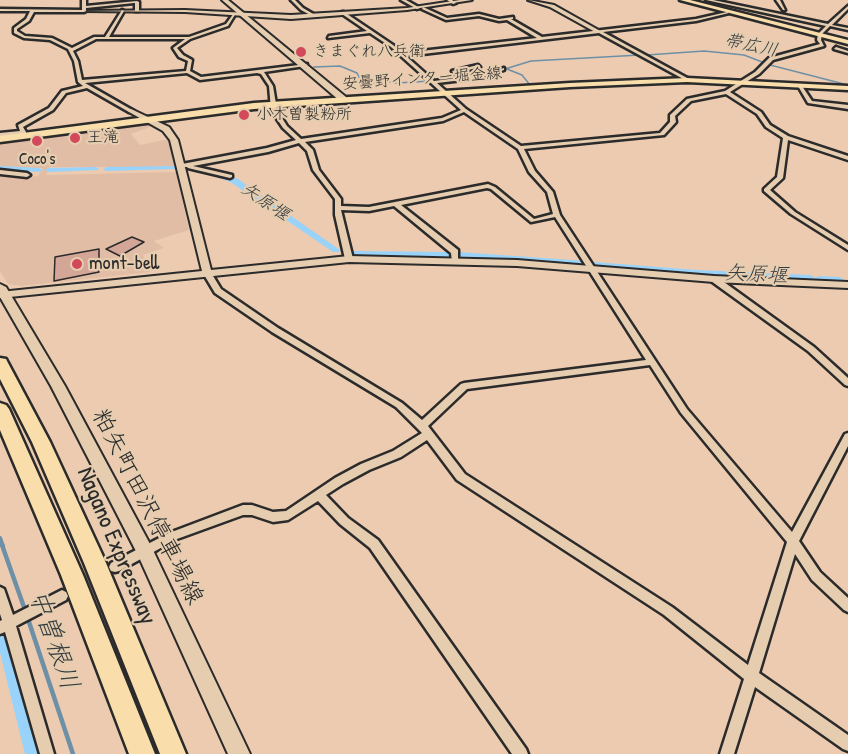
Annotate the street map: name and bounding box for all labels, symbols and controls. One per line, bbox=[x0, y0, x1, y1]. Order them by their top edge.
water label: 帯広川 bbox=[722, 30, 780, 62]
place label: きまぐれ八兵衛 bbox=[313, 42, 425, 62]
marker: きまぐれ八兵衛 bbox=[294, 45, 308, 59]
street label: 安曇野インター堀金線 bbox=[342, 64, 502, 94]
place label: 小木曽製粉所 bbox=[256, 105, 352, 125]
marker: 小木曽製粉所 bbox=[237, 108, 251, 122]
place label: 王滝 bbox=[87, 128, 119, 148]
marker: 王滝 bbox=[68, 131, 82, 145]
marker: Coco's bbox=[30, 134, 44, 148]
place label: Coco's bbox=[19, 150, 55, 170]
water label: 矢原堰 bbox=[237, 178, 293, 226]
place label: mont-bell bbox=[89, 252, 159, 276]
marker: mont-bell bbox=[70, 257, 84, 271]
water label: 矢原堰 bbox=[724, 261, 788, 289]
street label: 粕矢町田沢停車場線 bbox=[85, 404, 209, 610]
street label: Nagano Expressway bbox=[70, 463, 162, 629]
water label: 中曽根川 bbox=[21, 586, 85, 694]

